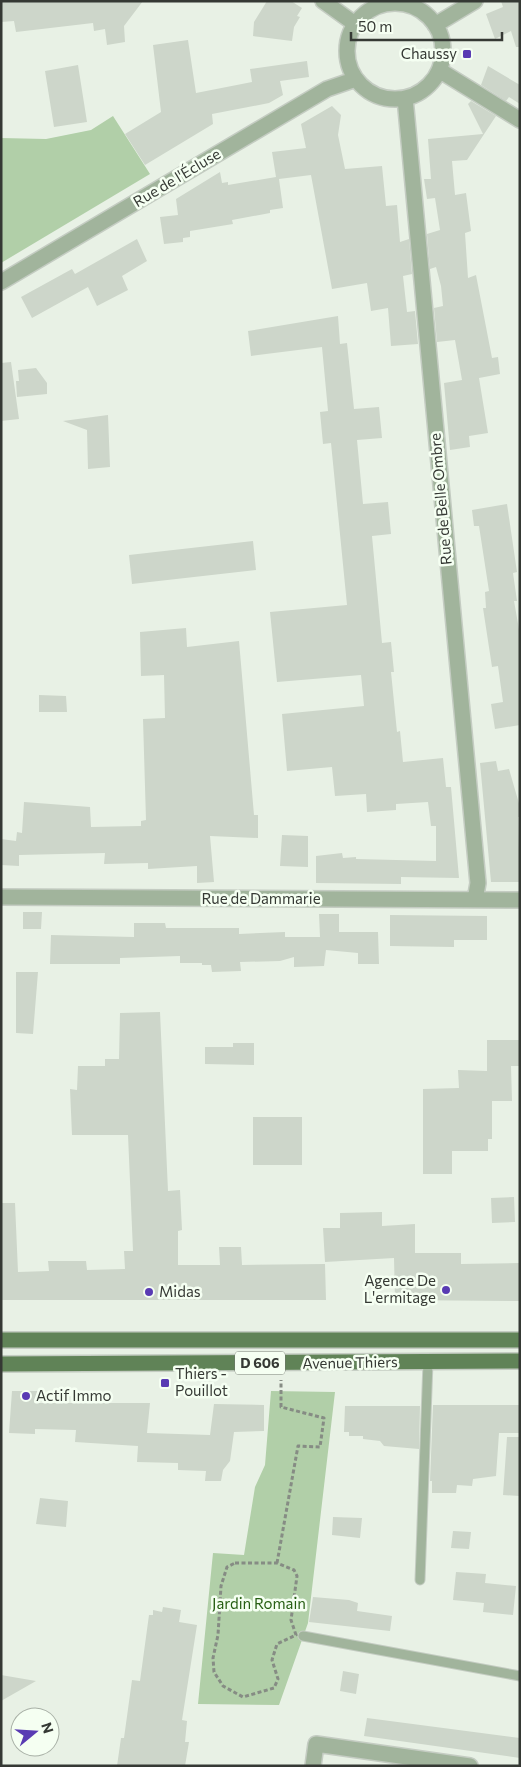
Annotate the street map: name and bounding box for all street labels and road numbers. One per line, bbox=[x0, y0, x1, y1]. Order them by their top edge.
street label: Rue de l'Écluse bbox=[129, 143, 223, 210]
street label: Rue de Belle Ombre bbox=[425, 432, 455, 566]
street label: Rue de Dammarie bbox=[201, 889, 321, 907]
road number: D 606 bbox=[235, 1352, 285, 1375]
street label: Avenue Thiers bbox=[302, 1352, 398, 1372]

